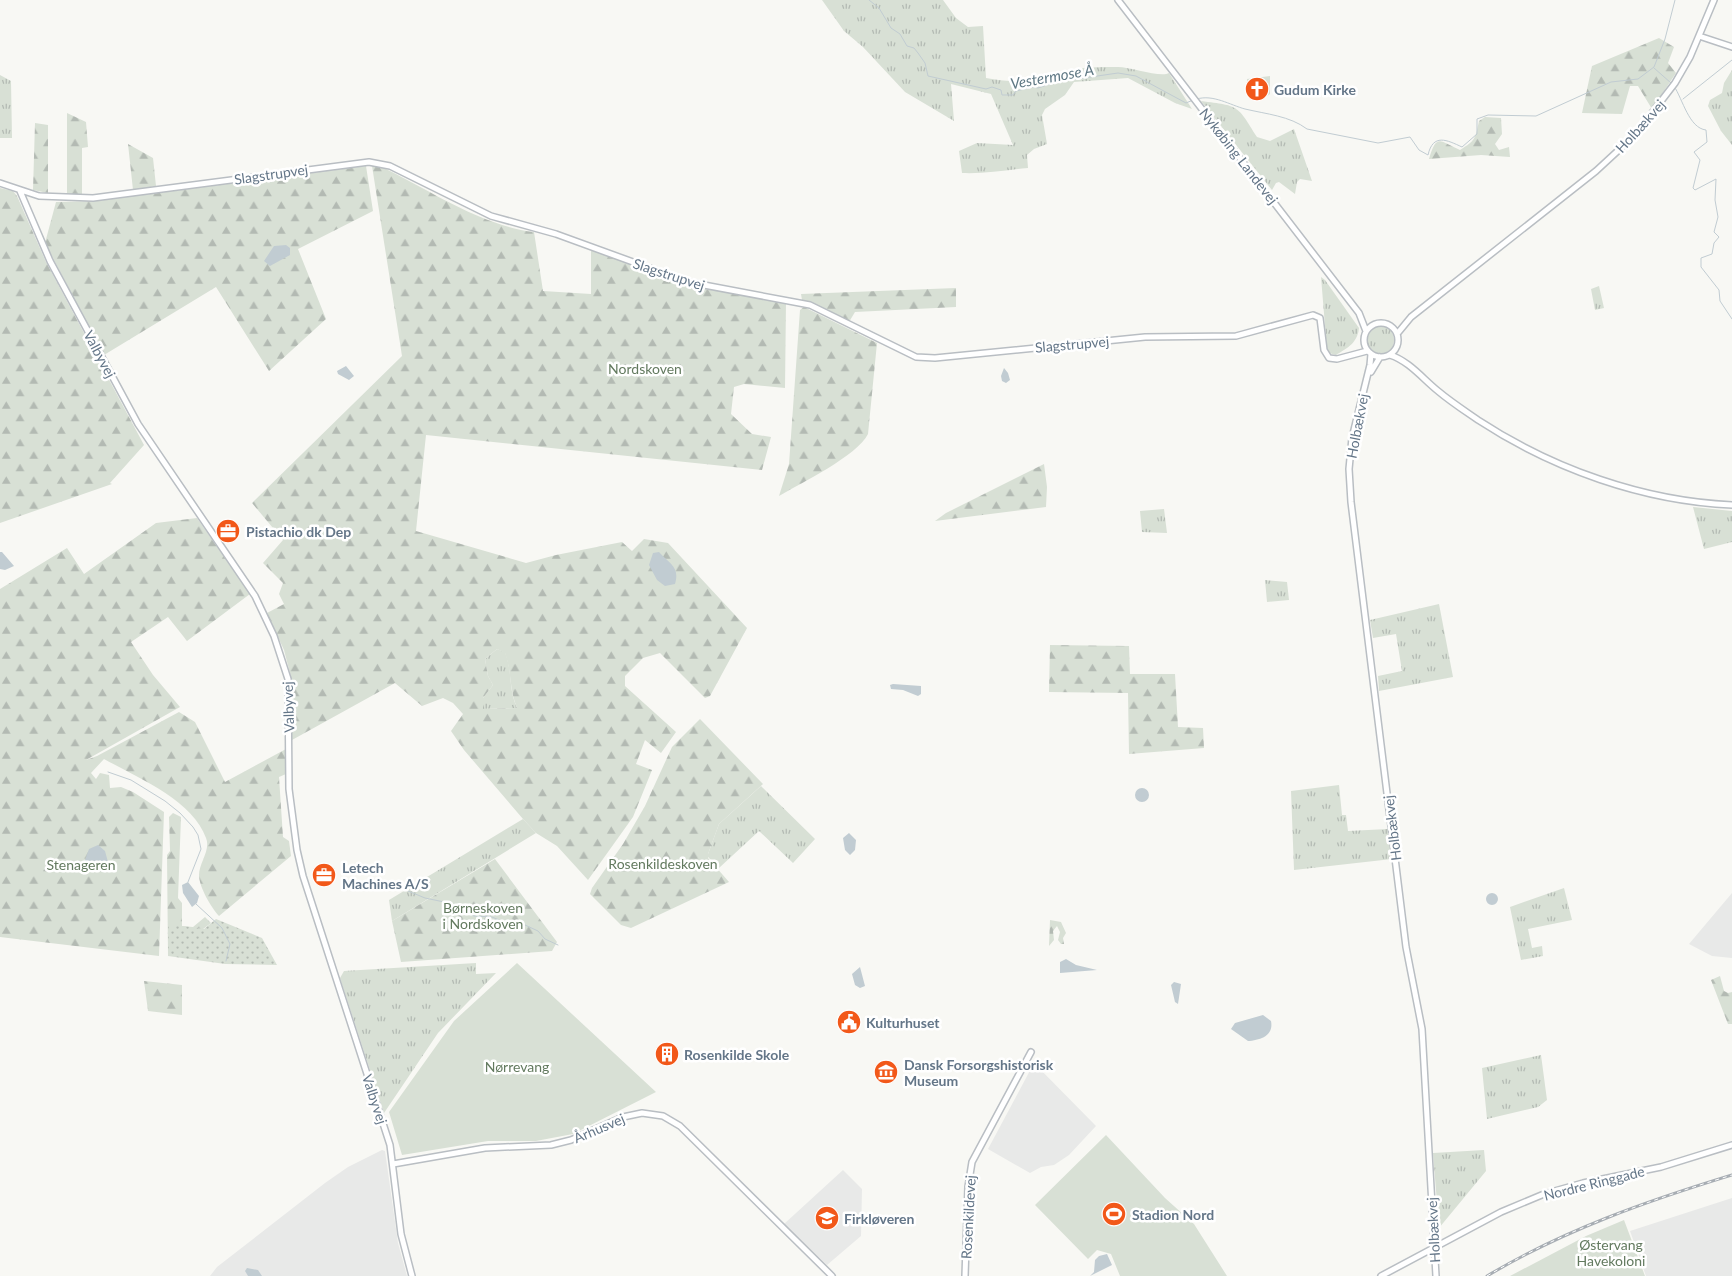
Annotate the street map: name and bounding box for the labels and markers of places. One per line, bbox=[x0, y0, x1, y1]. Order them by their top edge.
church icon: Gudum Kirke bbox=[1244, 76, 1270, 102]
place label: Gudum Kirke bbox=[1274, 81, 1356, 98]
office icon: Pistachio dk Dep bbox=[215, 518, 241, 544]
place label: Pistachio dk Dep bbox=[246, 523, 351, 540]
place label: Letech Machines A/S bbox=[342, 859, 429, 892]
office icon: Letech Machines A/S bbox=[311, 862, 337, 888]
public building icon: Kulturhuset bbox=[836, 1009, 862, 1035]
place label: Kulturhuset bbox=[866, 1014, 940, 1031]
building icon: Rosenkilde Skole bbox=[654, 1041, 680, 1067]
place label: Rosenkilde Skole bbox=[684, 1046, 790, 1063]
place label: Dansk Forsorgshistorisk Museum bbox=[904, 1056, 1054, 1089]
museum icon: Dansk Forsorgshistorisk Museum bbox=[873, 1059, 899, 1085]
sports icon: Stadion Nord bbox=[1101, 1201, 1127, 1227]
school or university icon: Firkløveren bbox=[814, 1205, 840, 1231]
place label: Stadion Nord bbox=[1132, 1206, 1214, 1223]
place label: Firkløveren bbox=[844, 1210, 915, 1227]

